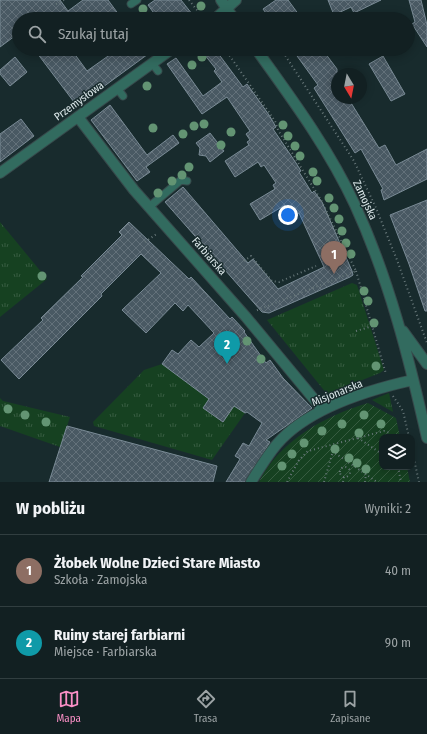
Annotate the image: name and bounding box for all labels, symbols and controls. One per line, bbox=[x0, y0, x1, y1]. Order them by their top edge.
search box bbox=[12, 12, 415, 56]
icon: search bbox=[26, 23, 48, 45]
text: Szukaj tutaj bbox=[58, 25, 129, 43]
north arrow bbox=[331, 68, 367, 104]
street label: Przemysłowa bbox=[52, 79, 106, 123]
street label: Zamojska bbox=[350, 178, 380, 222]
your location bbox=[278, 205, 298, 225]
street label: Farbiarska bbox=[189, 234, 229, 278]
pin: 1 bbox=[321, 241, 347, 274]
pin: 2 bbox=[214, 331, 240, 364]
street label: Misjonarska bbox=[310, 377, 364, 409]
map controls bbox=[379, 434, 415, 470]
button: layers bbox=[379, 434, 415, 470]
text: W pobliżu bbox=[16, 498, 85, 519]
text: Wyniki: 2 bbox=[364, 501, 411, 516]
text: Żłobek Wolne Dzieci Stare Miasto bbox=[54, 554, 260, 572]
text: 1 bbox=[26, 563, 32, 578]
text: 40 m bbox=[385, 563, 411, 578]
text: Szkoła · Zamojska bbox=[54, 572, 147, 587]
text: Ruiny starej farbiarni bbox=[54, 626, 185, 644]
text: 2 bbox=[26, 635, 32, 650]
text: 90 m bbox=[385, 635, 411, 650]
text: Miejsce · Farbiarska bbox=[54, 644, 157, 659]
tab: Mapa bbox=[56, 688, 81, 725]
tab: Trasa bbox=[194, 688, 217, 725]
tab: Zapisane bbox=[330, 688, 371, 725]

